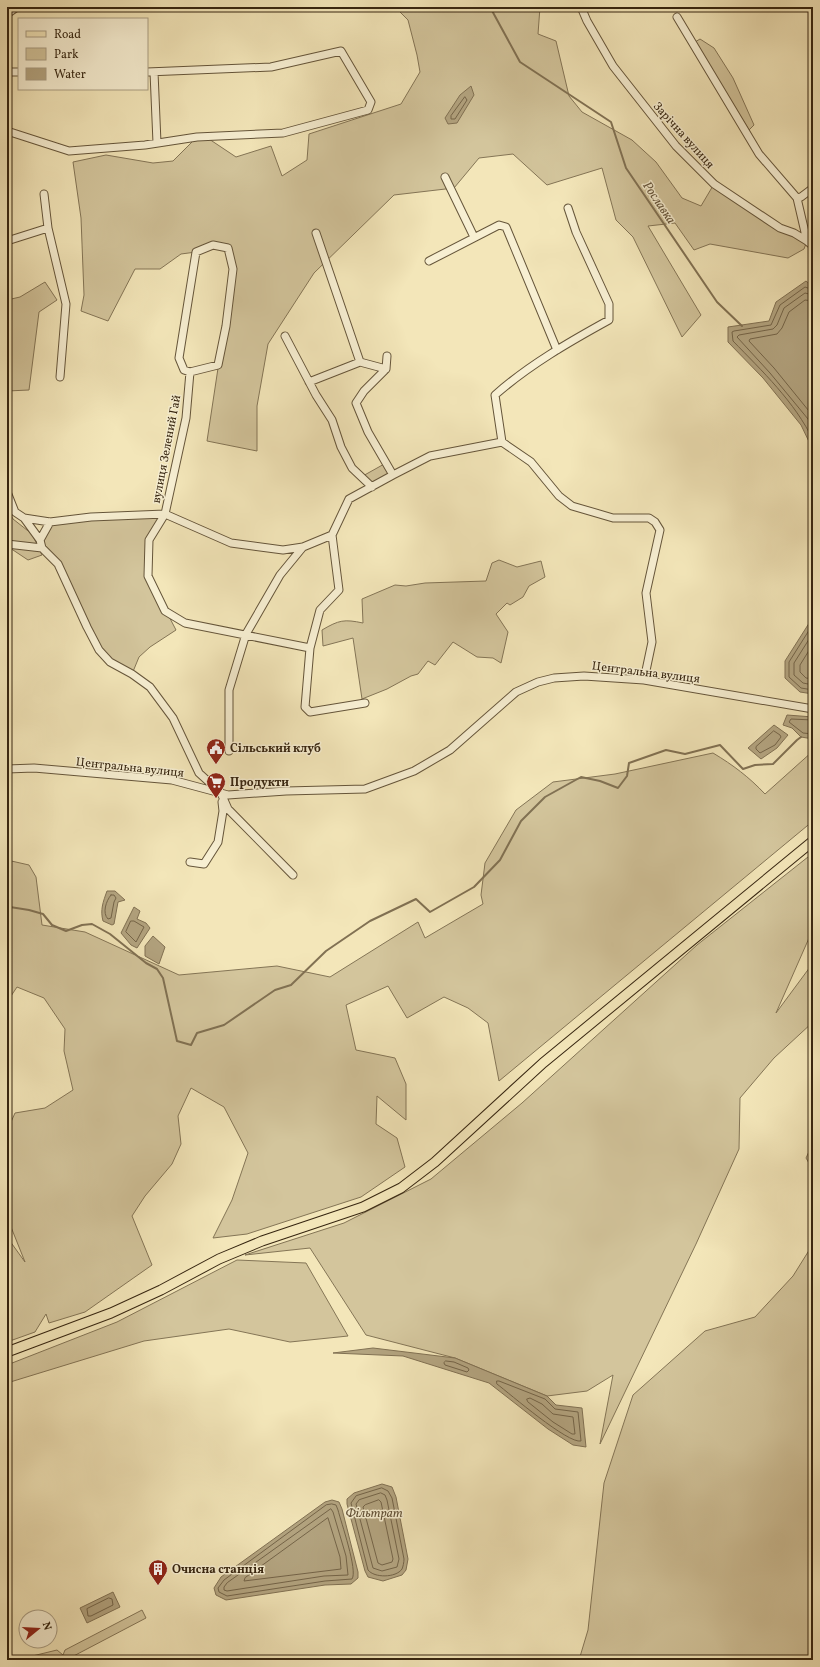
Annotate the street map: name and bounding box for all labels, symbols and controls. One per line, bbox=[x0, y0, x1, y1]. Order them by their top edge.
legend bbox=[18, 18, 148, 90]
text: Road bbox=[54, 27, 81, 43]
text: Park bbox=[54, 47, 79, 63]
text: Water bbox=[54, 67, 86, 83]
street label: Зарічна вулиця bbox=[649, 99, 717, 172]
water label: Рославка bbox=[637, 178, 679, 228]
street label: вулиця Зелений Гай bbox=[149, 394, 185, 505]
street label: Центральна вулиця bbox=[591, 658, 701, 688]
public building icon: Сільський клуб bbox=[205, 737, 227, 765]
place label: Сільський клуб bbox=[230, 741, 321, 757]
street label: Центральна вулиця bbox=[75, 754, 185, 782]
supermarket icon: Продукти bbox=[205, 771, 227, 799]
place label: Продукти bbox=[230, 775, 289, 791]
water label: Фільтрат bbox=[345, 1505, 403, 1523]
building icon: Очисна станція bbox=[147, 1558, 169, 1586]
place label: Очисна станція bbox=[172, 1562, 264, 1578]
north arrow bbox=[18, 1609, 58, 1649]
text: N bbox=[38, 1620, 54, 1632]

